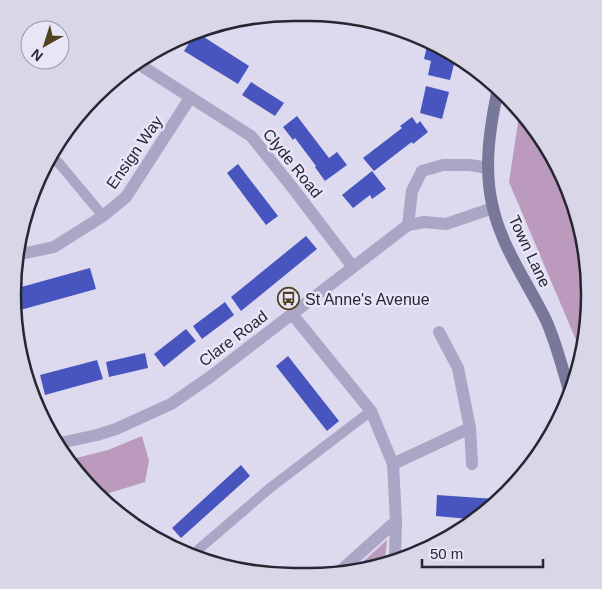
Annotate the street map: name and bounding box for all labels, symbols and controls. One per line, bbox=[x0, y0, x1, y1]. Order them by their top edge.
north arrow bbox=[20, 20, 70, 70]
text: N bbox=[28, 46, 46, 65]
street label: Ensign Way bbox=[103, 113, 166, 192]
street label: Clyde Road bbox=[260, 125, 326, 201]
street label: Town Lane bbox=[505, 213, 554, 290]
bus stop icon: St Anne's Avenue bbox=[277, 287, 301, 311]
place label: St Anne's Avenue bbox=[305, 291, 430, 308]
street label: Clare Road bbox=[196, 307, 271, 370]
scale bar bbox=[422, 536, 543, 568]
text: 50 m bbox=[430, 545, 463, 562]

